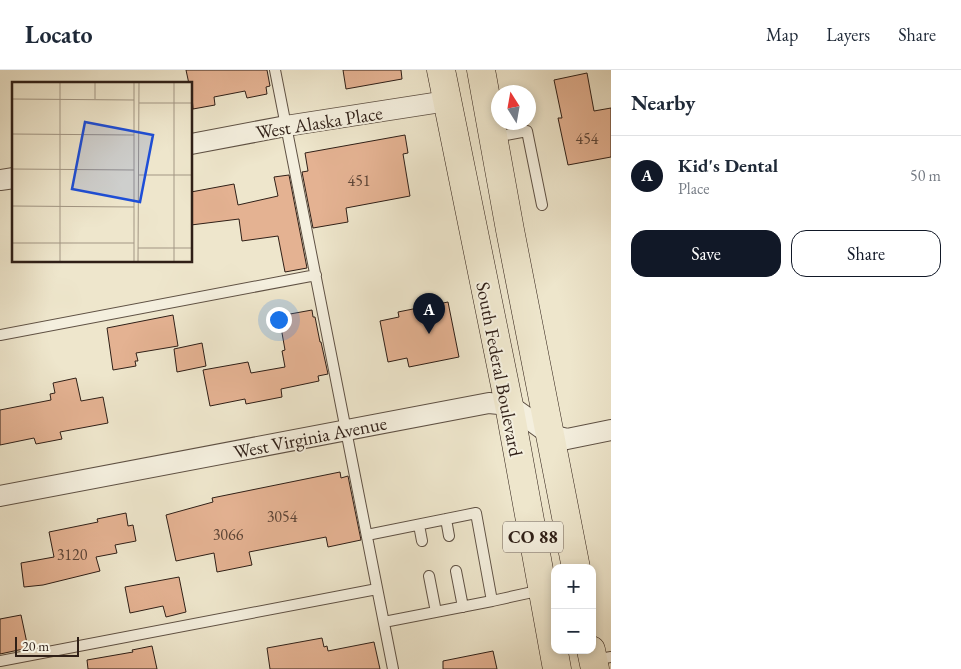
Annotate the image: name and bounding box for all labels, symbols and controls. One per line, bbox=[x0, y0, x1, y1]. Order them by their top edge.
text: Locato bbox=[25, 19, 93, 50]
text: Map bbox=[766, 23, 798, 46]
text: Layers bbox=[826, 23, 870, 46]
text: Share bbox=[898, 23, 936, 46]
inset map bbox=[12, 82, 192, 262]
north arrow bbox=[491, 85, 536, 130]
text: Nearby bbox=[631, 89, 695, 116]
street label: West Alaska Place bbox=[254, 100, 384, 145]
house number: 454 bbox=[575, 128, 599, 149]
text: Kid's Dental bbox=[678, 153, 778, 178]
text: A bbox=[641, 165, 653, 186]
text: 50 m bbox=[910, 165, 941, 186]
house number: 451 bbox=[347, 170, 371, 191]
text: Place bbox=[678, 178, 710, 199]
button: Save bbox=[631, 230, 781, 277]
button: Share bbox=[791, 230, 941, 277]
street label: South Federal Boulevard bbox=[470, 280, 529, 459]
pin: A bbox=[413, 293, 445, 334]
your location bbox=[266, 307, 292, 333]
street label: West Virginia Avenue bbox=[231, 410, 389, 465]
house number: 3054 bbox=[267, 506, 298, 527]
road number: CO 88 bbox=[503, 522, 563, 552]
house number: 3066 bbox=[213, 524, 244, 545]
house number: 3120 bbox=[57, 544, 88, 565]
map controls bbox=[551, 564, 596, 654]
button: + bbox=[551, 564, 596, 609]
button: − bbox=[551, 609, 596, 654]
scale bar bbox=[15, 634, 79, 657]
text: 20 m bbox=[22, 637, 49, 655]

